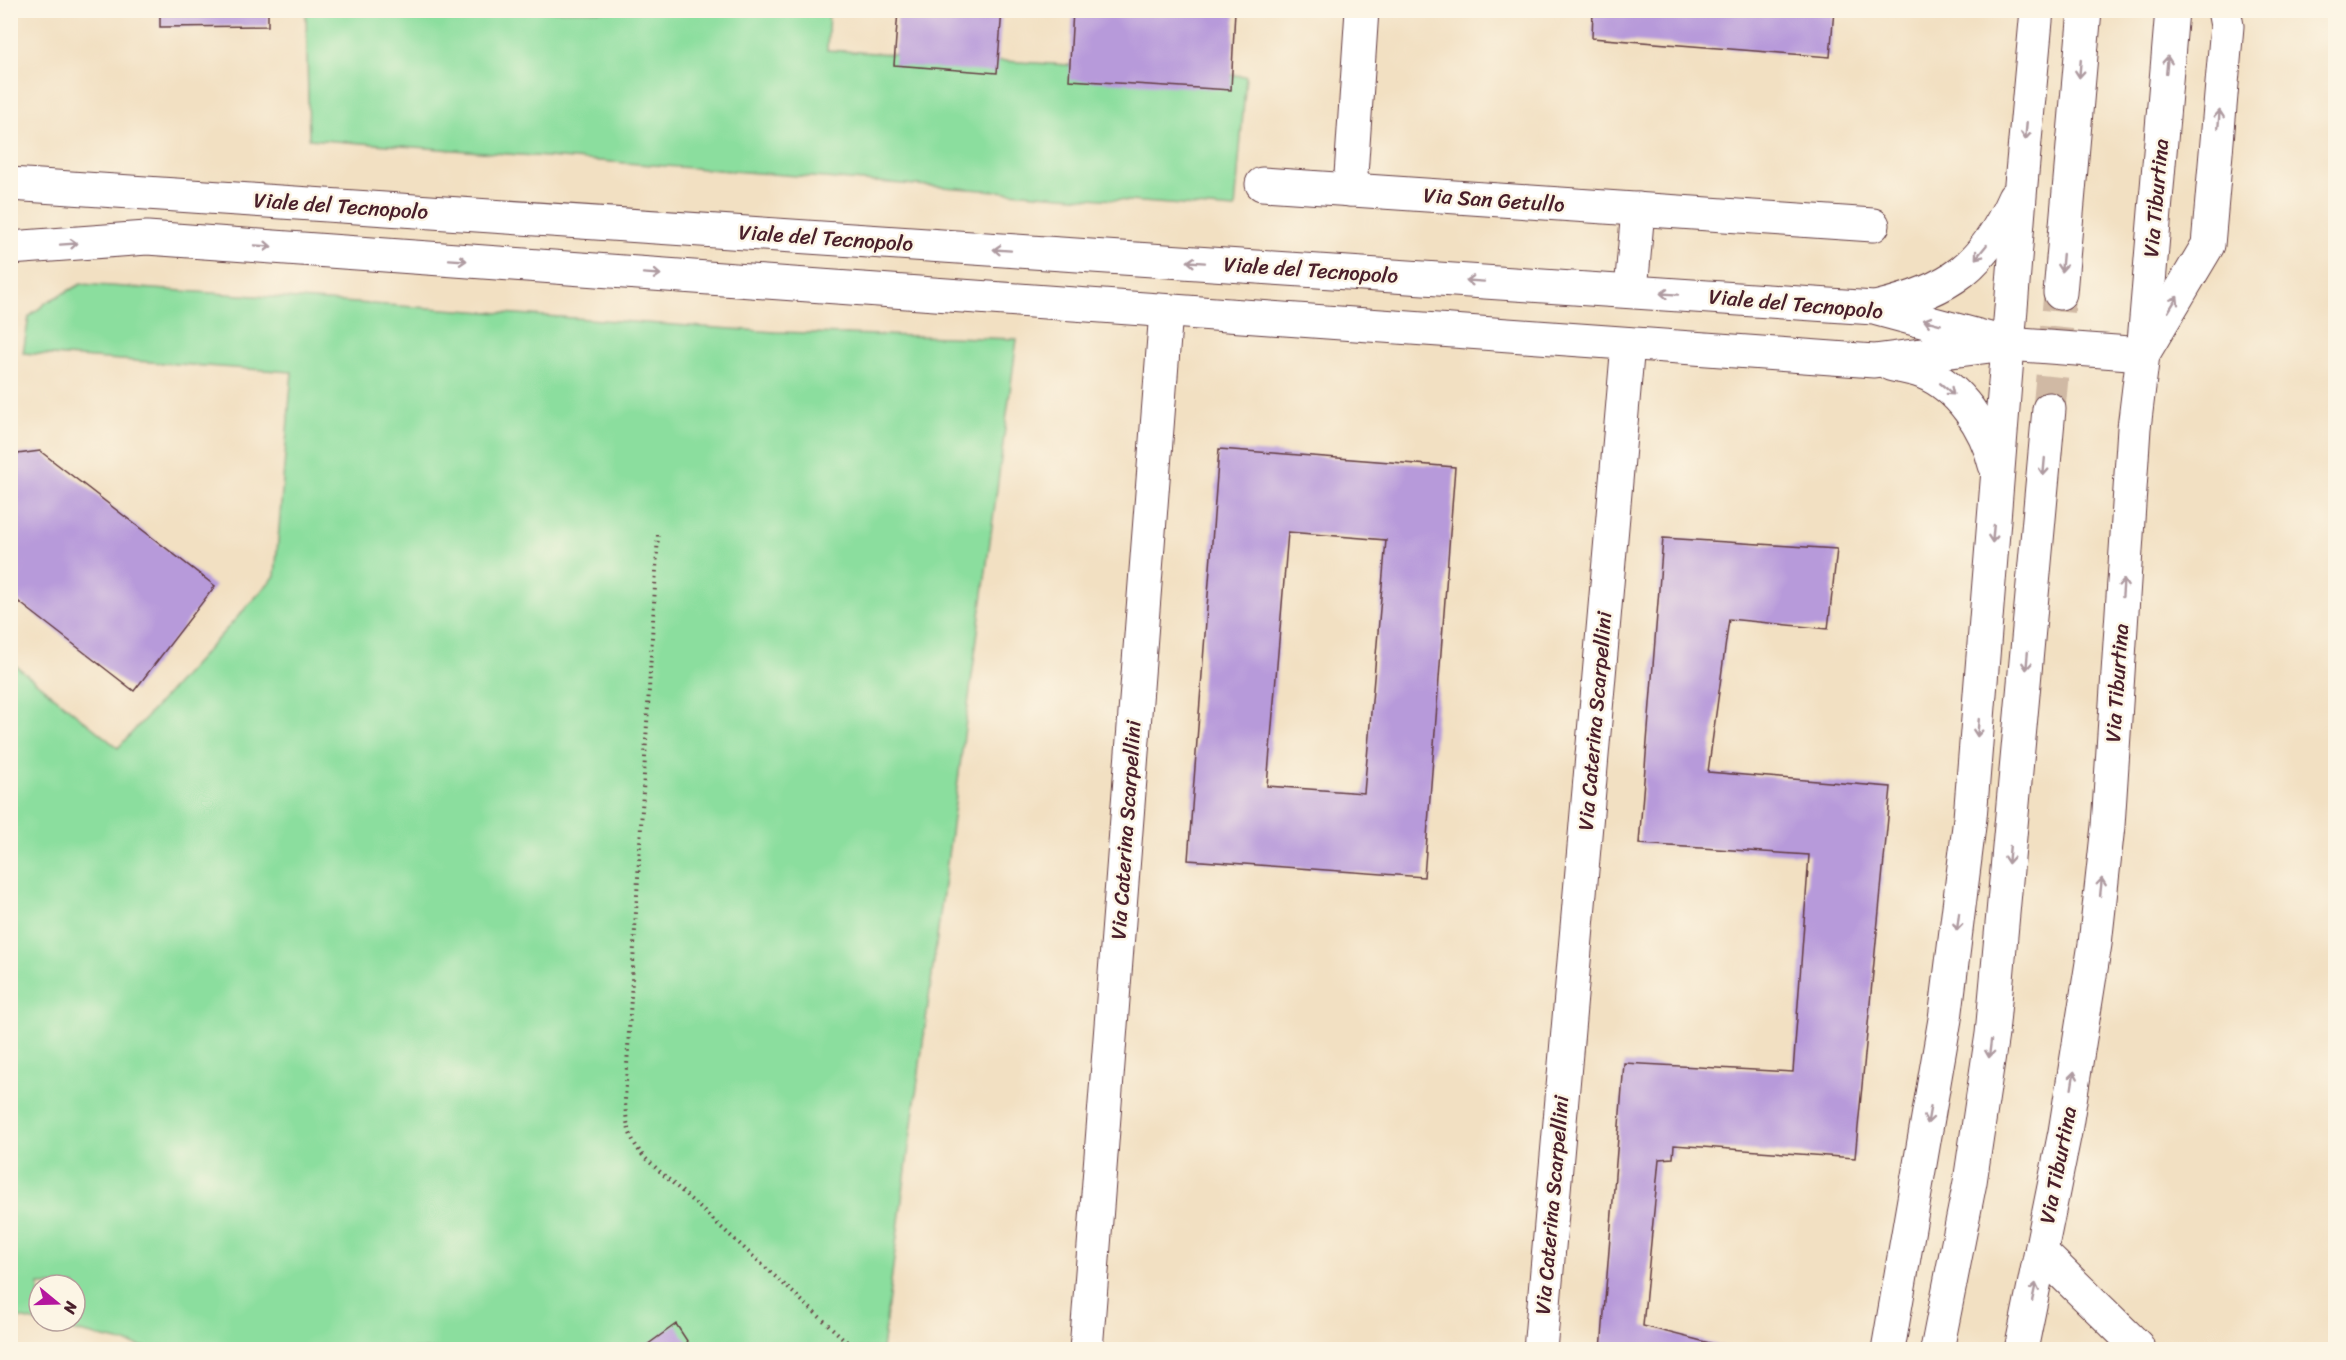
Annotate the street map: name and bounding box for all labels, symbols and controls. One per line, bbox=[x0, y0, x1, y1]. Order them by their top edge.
one-way arrow bbox=[2162, 56, 2173, 76]
one-way arrow bbox=[2074, 58, 2085, 78]
one-way arrow bbox=[2214, 110, 2225, 130]
one-way arrow bbox=[2020, 121, 2031, 141]
street label: Via Tiburtina bbox=[2132, 137, 2180, 259]
street label: Via San Getullo bbox=[1422, 176, 1566, 224]
street label: Viale del Tecnopolo bbox=[252, 181, 430, 231]
street label: Viale del Tecnopolo bbox=[737, 213, 915, 263]
one-way arrow bbox=[58, 238, 78, 249]
one-way arrow bbox=[253, 241, 273, 252]
one-way arrow bbox=[992, 244, 1012, 255]
one-way arrow bbox=[1975, 244, 1988, 260]
street label: Viale del Tecnopolo bbox=[1222, 245, 1400, 295]
one-way arrow bbox=[2057, 253, 2068, 272]
one-way arrow bbox=[447, 255, 467, 266]
one-way arrow bbox=[1187, 257, 1207, 268]
one-way arrow bbox=[642, 269, 662, 280]
one-way arrow bbox=[1465, 275, 1485, 286]
street label: Viale del Tecnopolo bbox=[1707, 277, 1885, 331]
one-way arrow bbox=[1660, 288, 1680, 299]
one-way arrow bbox=[2167, 296, 2179, 313]
one-way arrow bbox=[1923, 316, 1942, 327]
one-way arrow bbox=[1939, 382, 1955, 395]
one-way arrow bbox=[2038, 456, 2049, 476]
one-way arrow bbox=[1987, 523, 1998, 543]
one-way arrow bbox=[2118, 579, 2129, 599]
street label: Via Caterina Scarpellini bbox=[1567, 609, 1624, 832]
street label: Via Tiburtina bbox=[2094, 622, 2140, 744]
one-way arrow bbox=[2021, 651, 2032, 671]
street label: Via Caterina Scarpellini bbox=[1099, 718, 1153, 941]
one-way arrow bbox=[1972, 718, 1983, 737]
one-way arrow bbox=[2003, 845, 2014, 865]
one-way arrow bbox=[2096, 878, 2107, 898]
one-way arrow bbox=[1952, 912, 1963, 931]
one-way arrow bbox=[1984, 1039, 1995, 1059]
one-way arrow bbox=[2068, 1071, 2079, 1091]
street label: Via Caterina Scarpellini bbox=[1524, 1093, 1581, 1316]
street label: Via Tiburtina bbox=[2028, 1103, 2088, 1227]
one-way arrow bbox=[1923, 1104, 1934, 1124]
north arrow bbox=[27, 1273, 87, 1333]
one-way arrow bbox=[2028, 1283, 2040, 1302]
text: N bbox=[55, 1297, 87, 1319]

